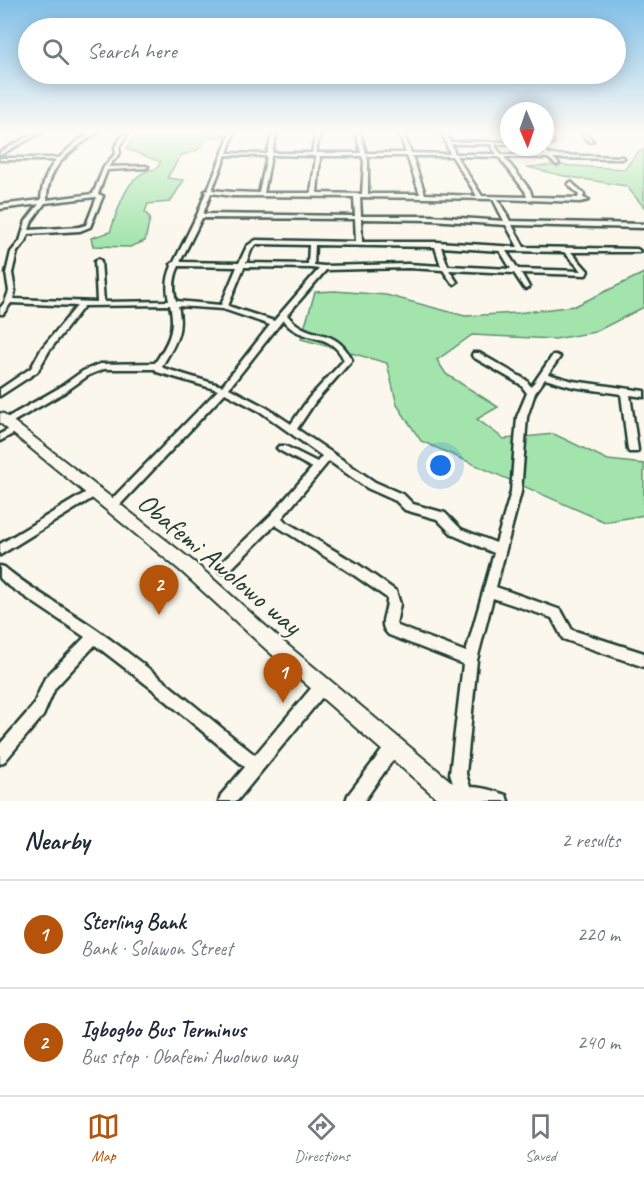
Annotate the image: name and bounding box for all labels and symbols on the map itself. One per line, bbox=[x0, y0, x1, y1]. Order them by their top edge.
north arrow bbox=[500, 102, 554, 156]
your location bbox=[426, 451, 455, 480]
street label: Obafemi Awolowo way bbox=[131, 485, 311, 644]
pin: 2 bbox=[140, 566, 178, 615]
pin: 1 bbox=[264, 654, 302, 703]

